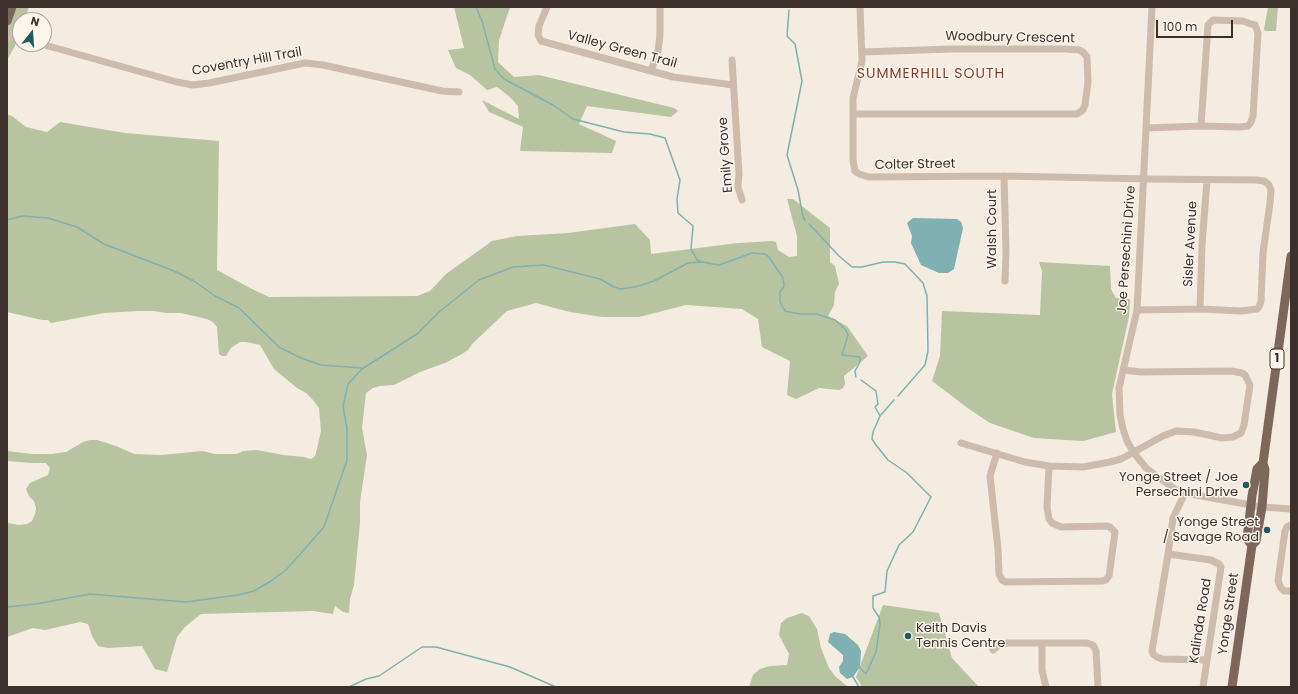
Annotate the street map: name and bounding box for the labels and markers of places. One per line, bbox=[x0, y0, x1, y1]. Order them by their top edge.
place label: Yonge Street / Joe Persechini Drive bbox=[1119, 470, 1238, 501]
marker: Yonge Street / Joe Persechini Drive bbox=[1241, 480, 1251, 490]
place label: Yonge Street / Savage Road bbox=[1163, 515, 1259, 546]
marker: Yonge Street / Savage Road bbox=[1262, 525, 1272, 535]
place label: Keith Davis Tennis Centre bbox=[916, 621, 1005, 652]
marker: Keith Davis Tennis Centre bbox=[903, 631, 913, 641]

